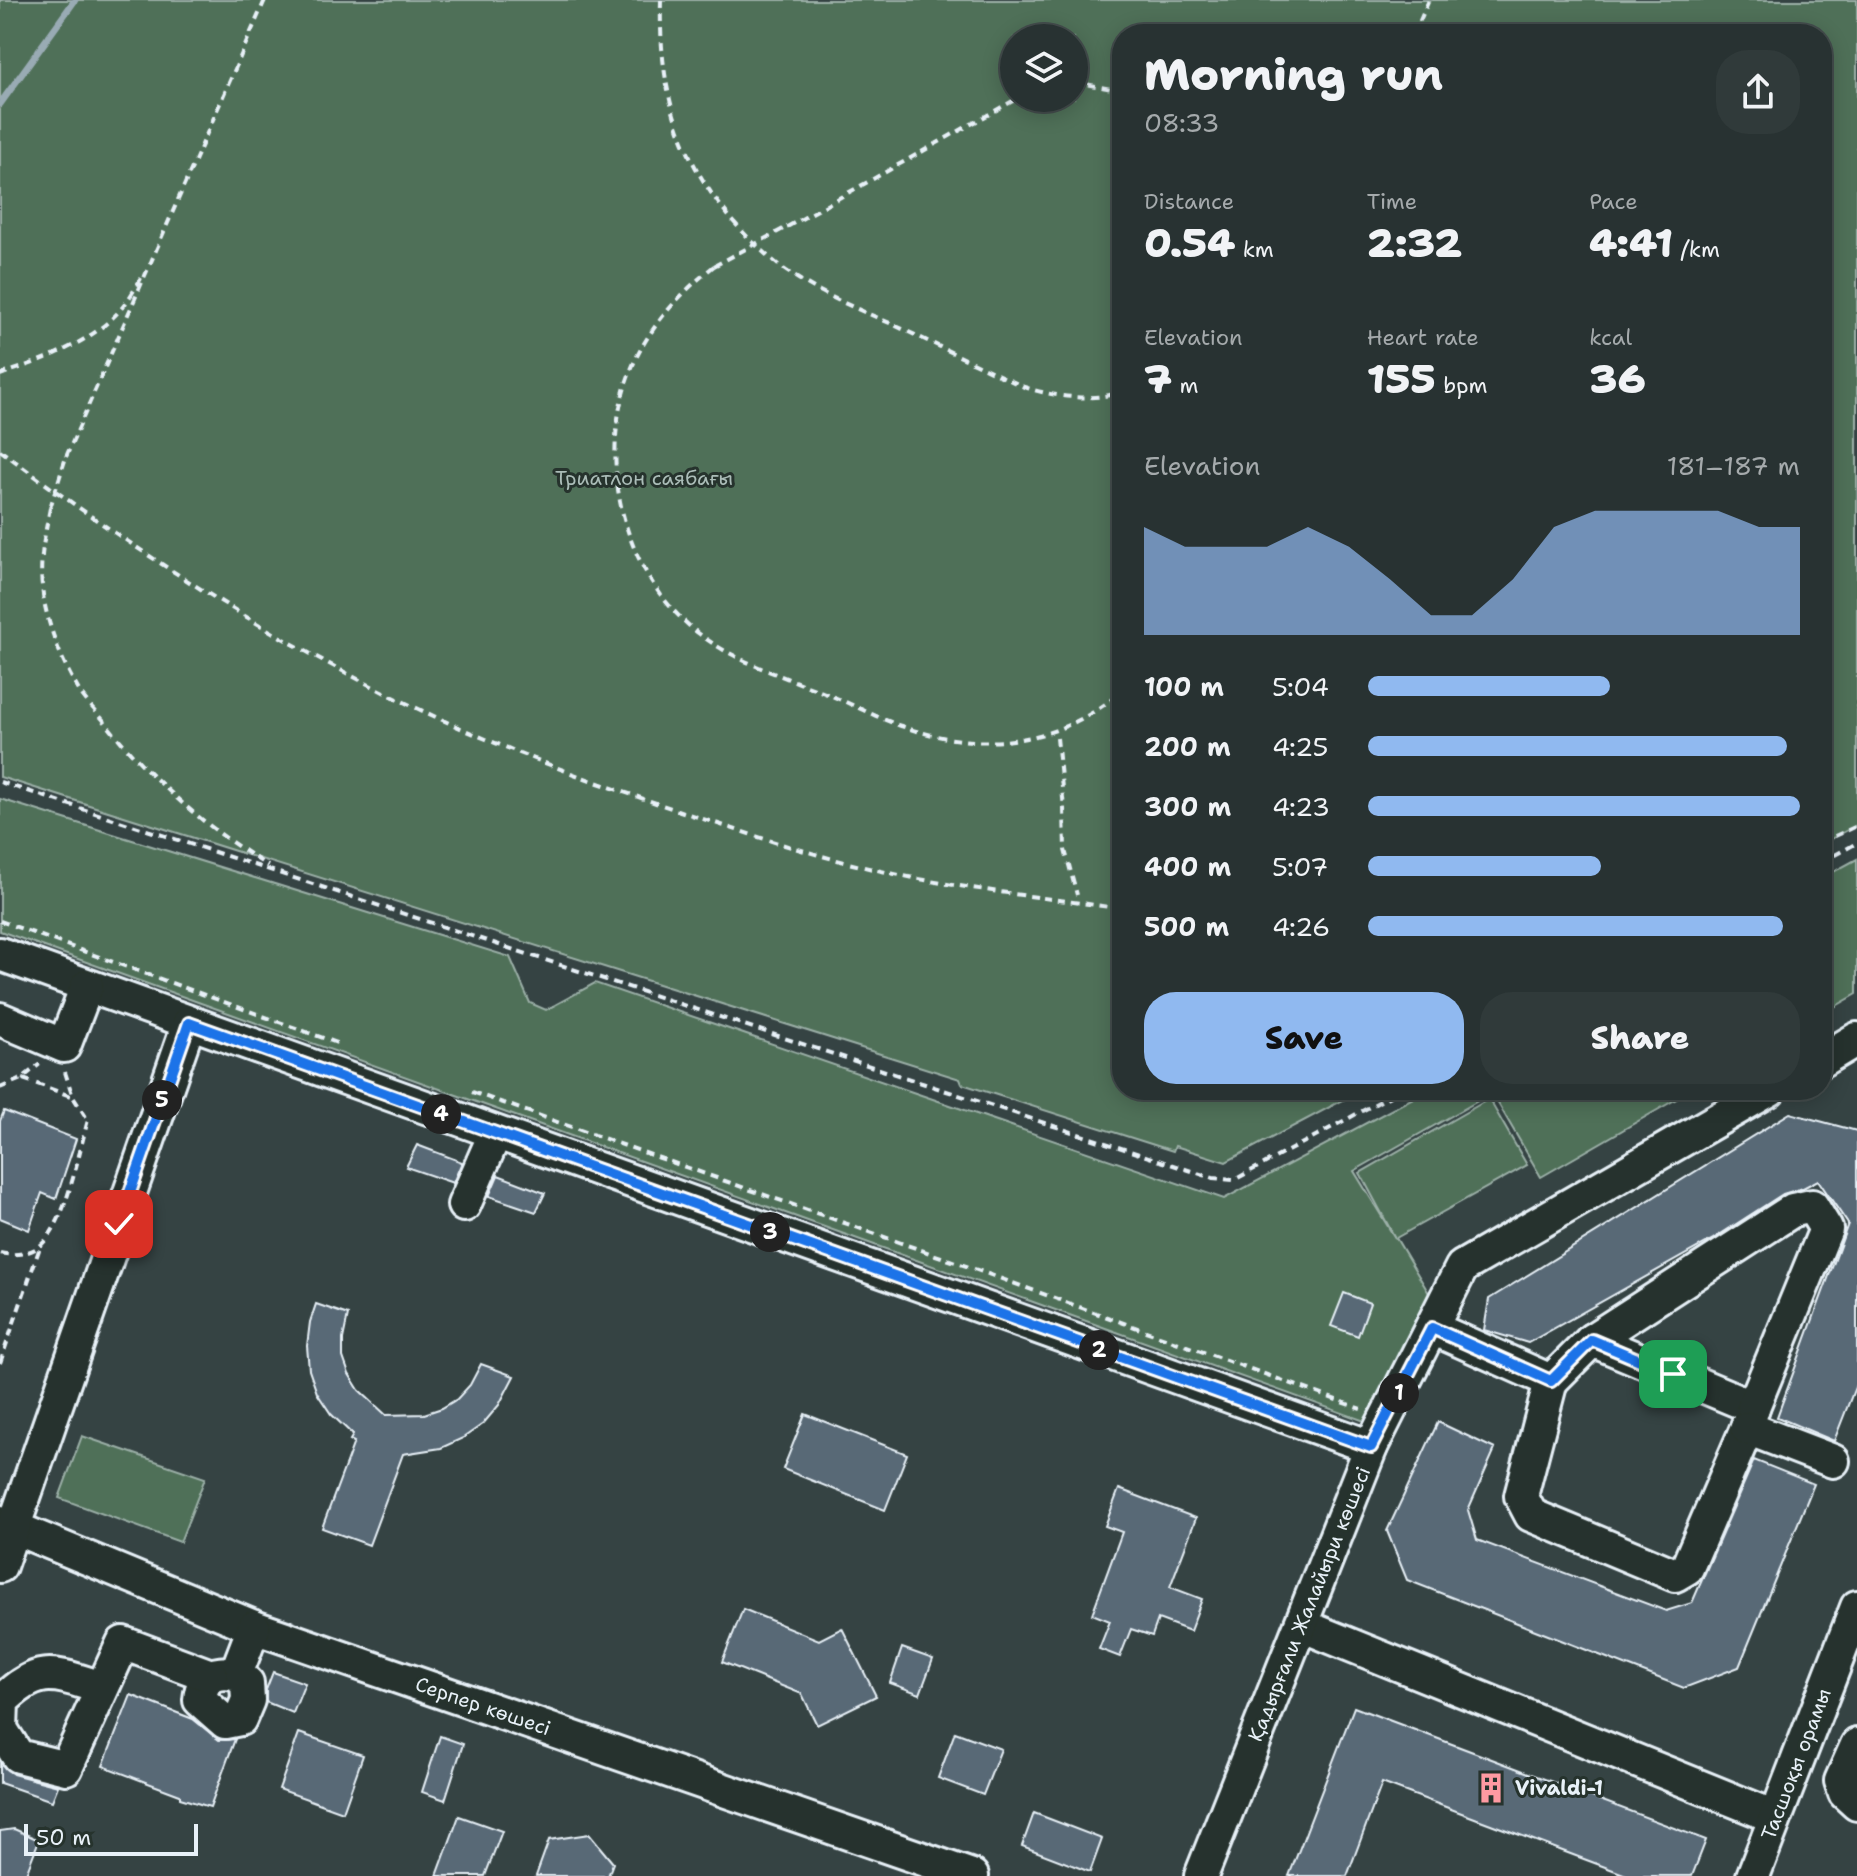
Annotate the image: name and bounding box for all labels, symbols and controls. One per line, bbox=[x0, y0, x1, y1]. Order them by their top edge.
map controls bbox=[1000, 24, 1088, 112]
button: layers bbox=[1000, 24, 1088, 112]
text: Morning run bbox=[1144, 45, 1443, 104]
button: share bbox=[1716, 50, 1800, 134]
text: 08:33 bbox=[1144, 105, 1220, 140]
text: Distance bbox=[1144, 187, 1234, 216]
text: Time bbox=[1367, 187, 1417, 216]
text: Pace bbox=[1589, 187, 1638, 216]
text: 0.54 bbox=[1144, 216, 1235, 270]
text: 2:32 bbox=[1367, 216, 1462, 270]
text: 4:41 bbox=[1589, 216, 1673, 270]
text: km bbox=[1235, 235, 1274, 264]
text: /km bbox=[1673, 235, 1720, 264]
text: Elevation bbox=[1144, 323, 1242, 352]
text: Heart rate bbox=[1367, 323, 1479, 352]
text: kcal bbox=[1589, 323, 1632, 352]
text: 7 bbox=[1144, 352, 1172, 406]
text: 155 bbox=[1367, 352, 1436, 406]
text: 36 bbox=[1589, 352, 1646, 406]
text: m bbox=[1172, 371, 1198, 400]
text: bpm bbox=[1436, 371, 1487, 400]
text: Elevation bbox=[1144, 448, 1260, 483]
text: 181–187 m bbox=[1667, 448, 1800, 483]
park label: Триатлон саябағы bbox=[555, 465, 733, 491]
text: 100 m bbox=[1144, 669, 1224, 704]
text: 5:04 bbox=[1272, 669, 1329, 704]
text: 200 m bbox=[1144, 729, 1231, 764]
text: 4:25 bbox=[1272, 729, 1329, 764]
text: 300 m bbox=[1144, 789, 1231, 824]
text: 4:23 bbox=[1272, 789, 1330, 824]
text: 400 m bbox=[1144, 849, 1231, 884]
text: 5:07 bbox=[1272, 849, 1328, 884]
text: 500 m bbox=[1144, 909, 1229, 944]
text: 4:26 bbox=[1272, 909, 1330, 944]
button: Save bbox=[1144, 992, 1464, 1084]
button: Share bbox=[1480, 992, 1800, 1084]
pin: 5 bbox=[142, 1080, 182, 1120]
text: 5 bbox=[155, 1085, 169, 1114]
pin: 4 bbox=[421, 1094, 461, 1134]
text: 4 bbox=[433, 1099, 449, 1128]
pin bbox=[85, 1190, 153, 1258]
icon: check bbox=[97, 1202, 141, 1246]
pin: 3 bbox=[750, 1212, 790, 1252]
text: 3 bbox=[762, 1217, 778, 1246]
pin: 2 bbox=[1079, 1330, 1119, 1370]
text: 2 bbox=[1091, 1335, 1107, 1364]
pin bbox=[1639, 1340, 1707, 1408]
icon: arrive bbox=[1651, 1352, 1695, 1396]
pin: 1 bbox=[1379, 1373, 1419, 1413]
text: 1 bbox=[1394, 1378, 1404, 1407]
street label: Қадырғали Жалайыри көшесі bbox=[1242, 1463, 1376, 1745]
street label: Серпер көшесі bbox=[412, 1671, 554, 1741]
street label: Тасшоқы орамы bbox=[1755, 1685, 1837, 1843]
building icon: Vivaldi-1 bbox=[1474, 1771, 1508, 1805]
place label: Vivaldi-1 bbox=[1515, 1775, 1603, 1801]
scale bar bbox=[24, 1820, 198, 1856]
text: 50 m bbox=[36, 1823, 91, 1852]

